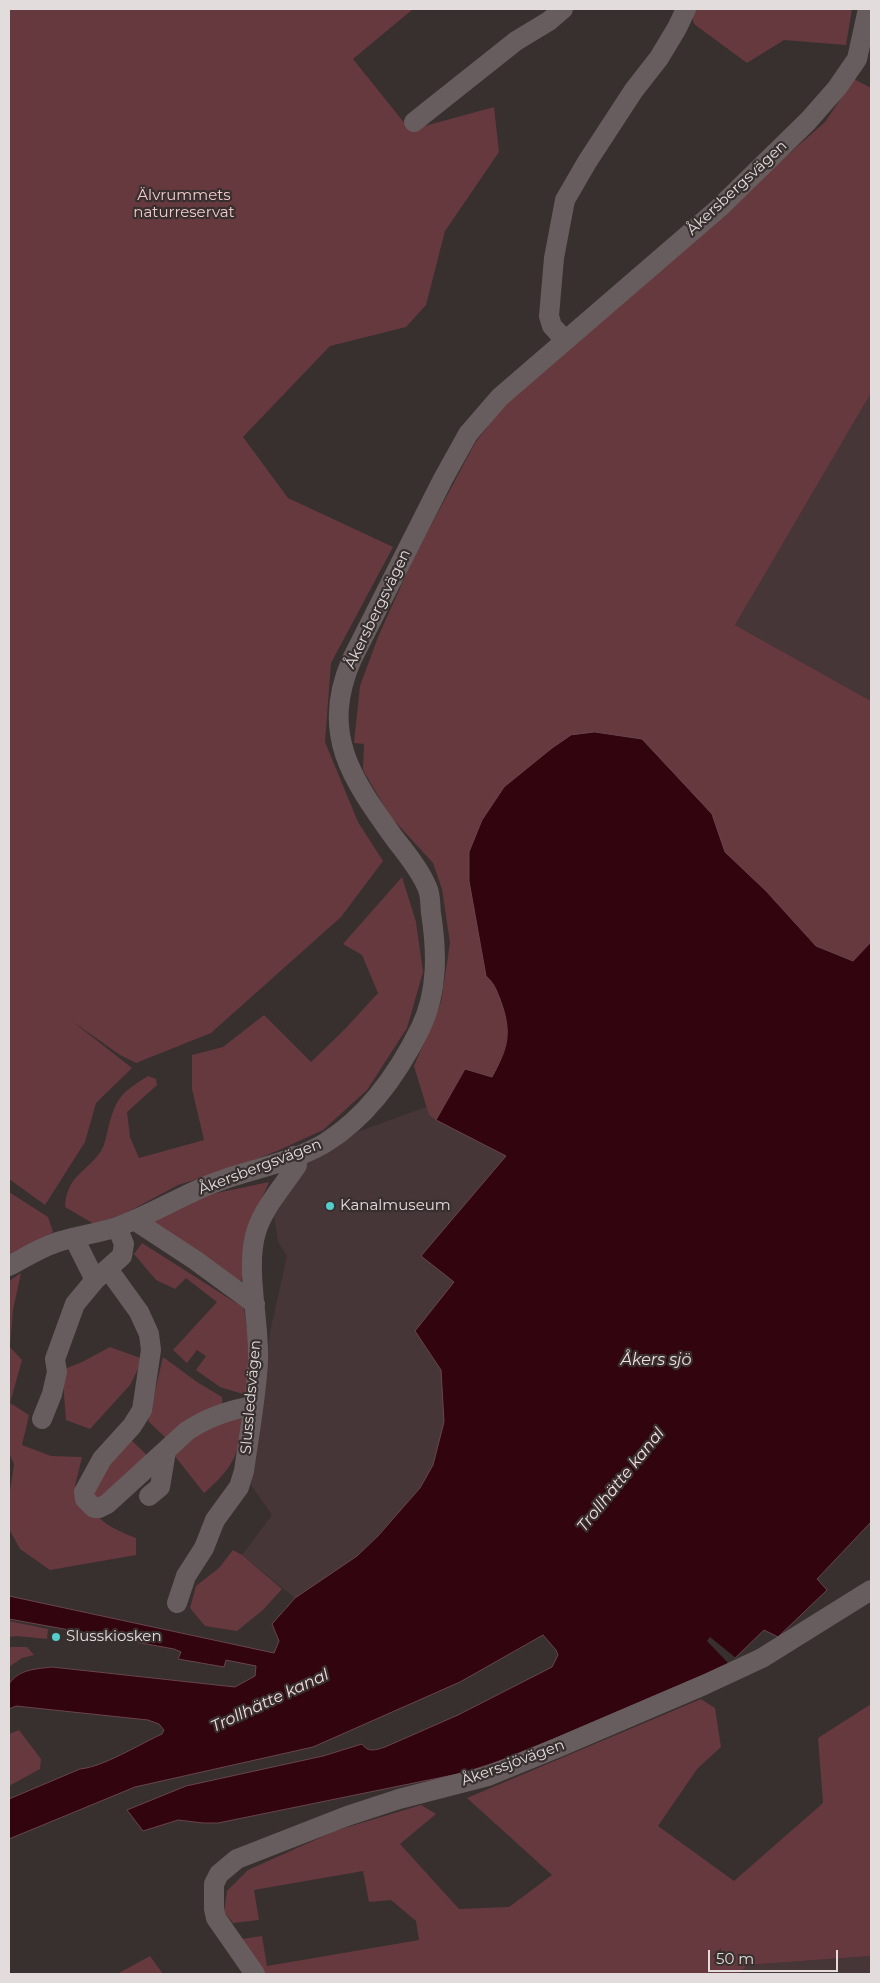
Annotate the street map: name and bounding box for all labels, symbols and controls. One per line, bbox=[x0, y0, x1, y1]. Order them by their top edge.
street label: Åkersbergsvägen bbox=[683, 137, 791, 239]
park label: Älvrummets naturreservat bbox=[133, 187, 235, 222]
street label: Åkersbergsvägen bbox=[341, 546, 415, 672]
street label: Åkersbergsvägen bbox=[196, 1135, 324, 1199]
place label: Kanalmuseum bbox=[340, 1197, 451, 1215]
marker: Kanalmuseum bbox=[324, 1200, 336, 1212]
street label: Slussledsvägen bbox=[237, 1339, 265, 1455]
water label: Åkers sjö bbox=[621, 1350, 691, 1370]
water label: Trollhätte kanal bbox=[573, 1424, 669, 1536]
place label: Slusskiosken bbox=[66, 1628, 162, 1646]
marker: Slusskiosken bbox=[50, 1631, 62, 1643]
water label: Trollhätte kanal bbox=[208, 1665, 332, 1737]
street label: Åkerssjövägen bbox=[459, 1736, 567, 1790]
scale bar bbox=[710, 1940, 840, 1972]
text: 50 m bbox=[716, 1949, 754, 1968]

